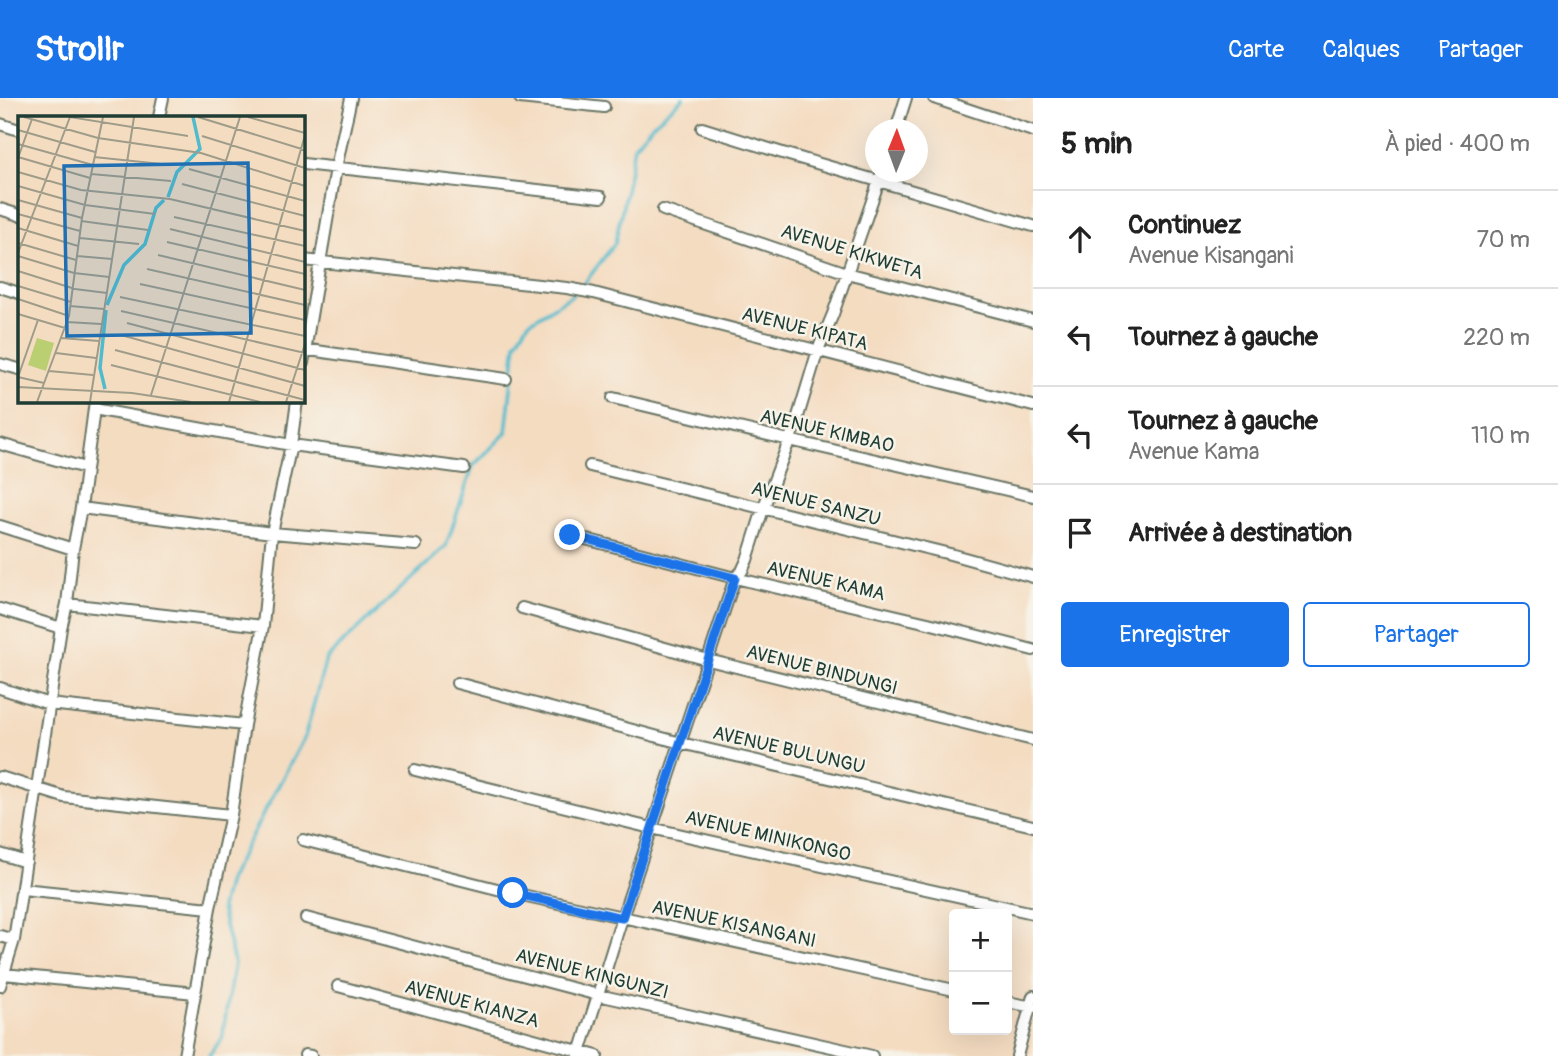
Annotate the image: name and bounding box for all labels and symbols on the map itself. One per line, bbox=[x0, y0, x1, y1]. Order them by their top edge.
inset map bbox=[18, 116, 304, 402]
north arrow bbox=[865, 119, 928, 182]
street label: AVENUE KIKWETA bbox=[778, 219, 926, 285]
street label: AVENUE KIPATA bbox=[739, 302, 871, 356]
street label: AVENUE KIMBAO bbox=[758, 404, 896, 458]
street label: AVENUE SANZU bbox=[749, 476, 883, 532]
route end bbox=[554, 519, 585, 550]
street label: AVENUE KAMA bbox=[764, 556, 888, 606]
street label: AVENUE BINDUNGI bbox=[744, 640, 900, 700]
street label: AVENUE BULUNGU bbox=[711, 721, 867, 779]
street label: AVENUE MINIKONGO bbox=[683, 805, 853, 867]
route start bbox=[497, 877, 528, 908]
street label: AVENUE KISANGANI bbox=[650, 895, 818, 953]
street label: AVENUE KINGUNZI bbox=[513, 943, 671, 1005]
street label: AVENUE KIANZA bbox=[402, 975, 542, 1033]

